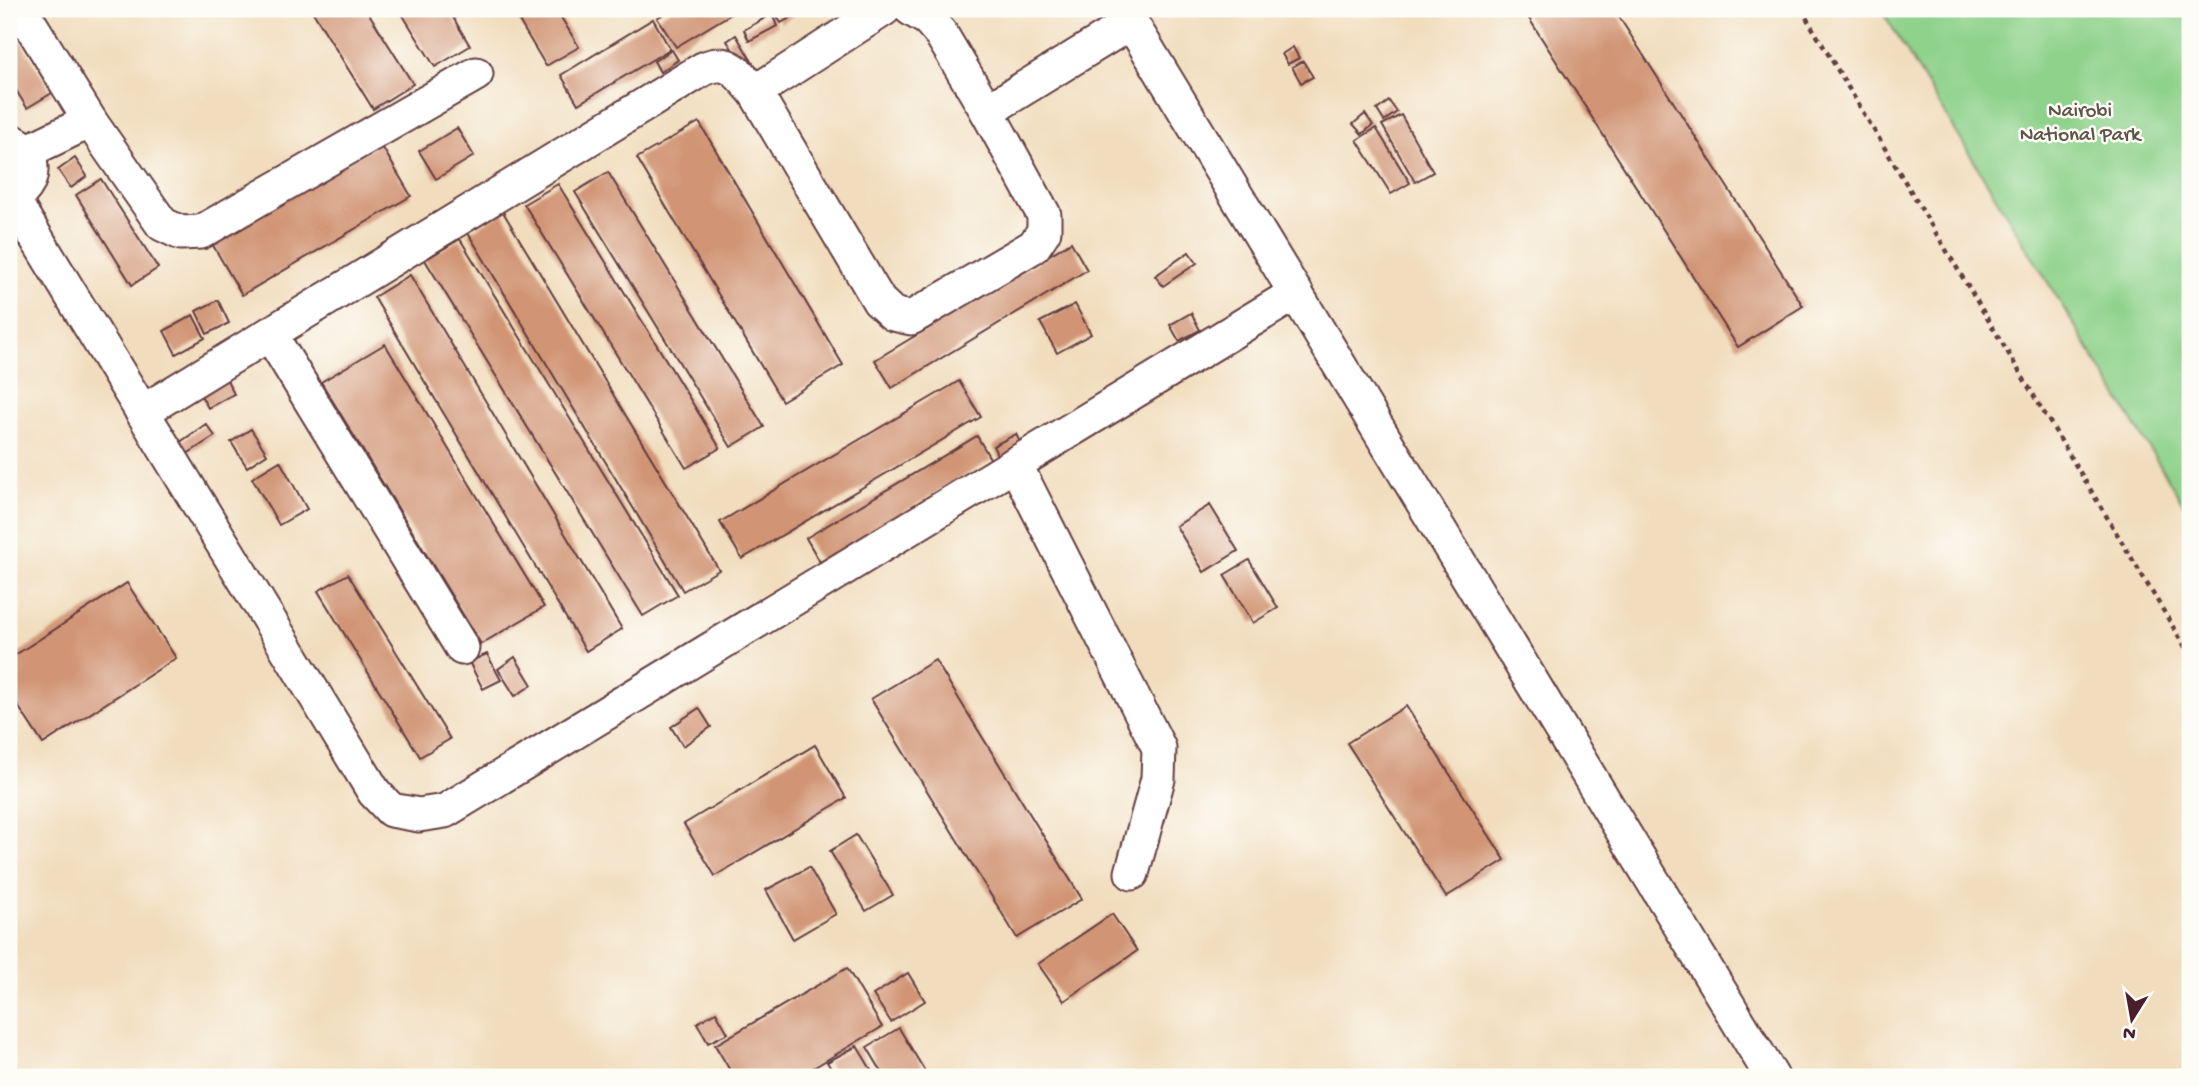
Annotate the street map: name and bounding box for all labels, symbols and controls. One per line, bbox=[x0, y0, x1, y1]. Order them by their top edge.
park label: Nairobi National Park bbox=[2020, 100, 2143, 149]
north arrow bbox=[2098, 984, 2168, 1054]
text: N bbox=[2121, 1020, 2138, 1045]

